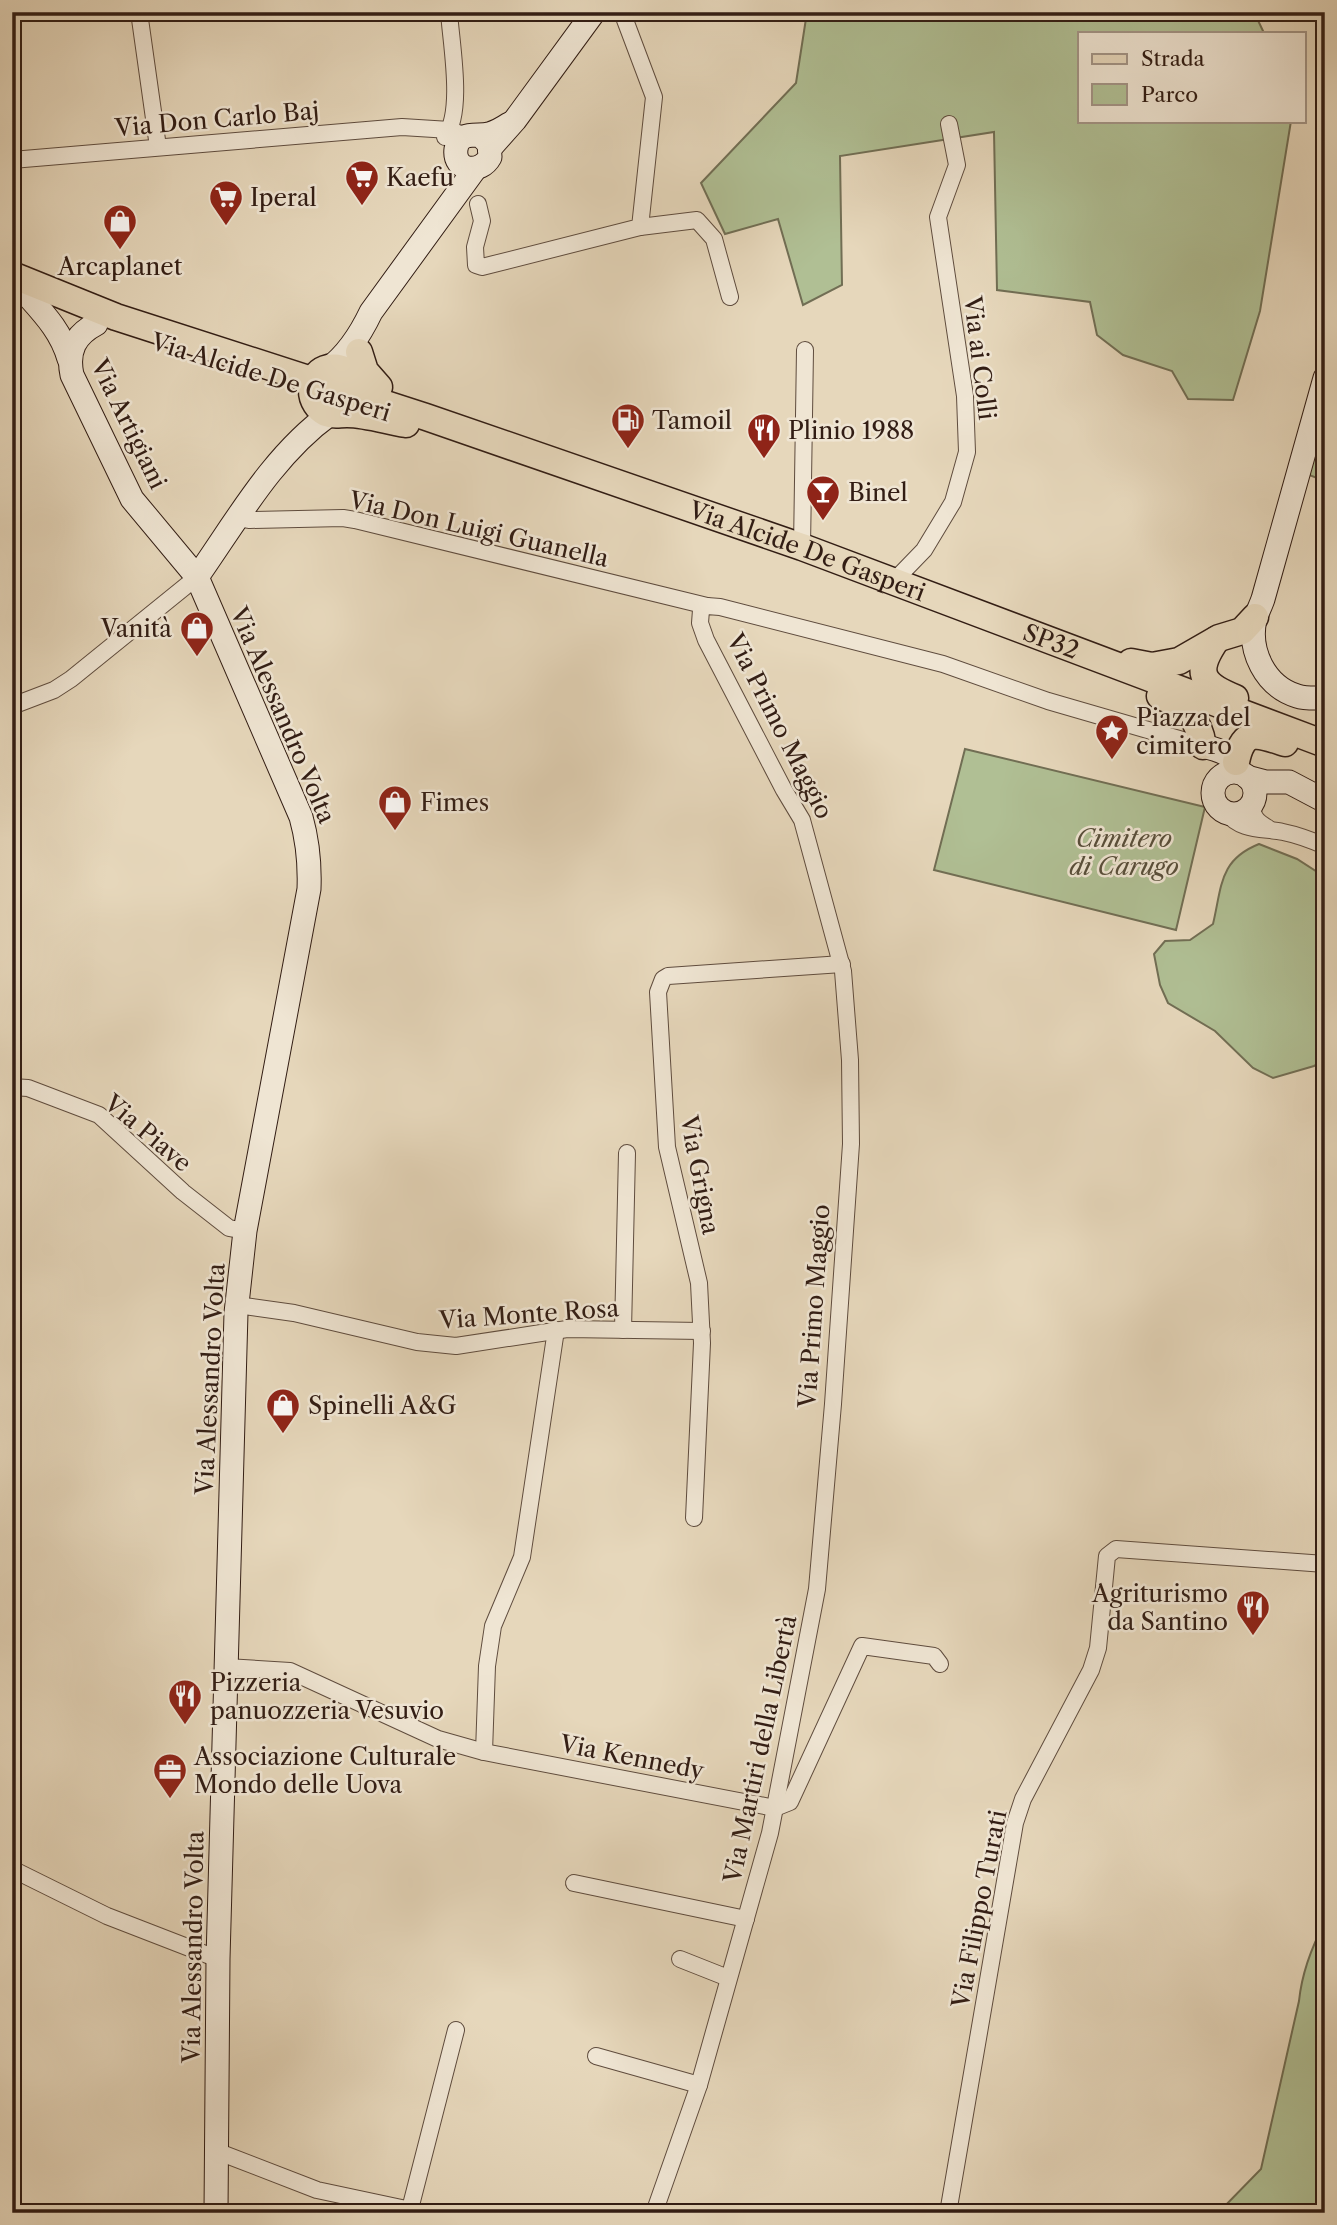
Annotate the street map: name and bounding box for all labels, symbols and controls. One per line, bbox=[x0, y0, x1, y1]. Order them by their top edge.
legend bbox=[1078, 32, 1306, 122]
text: Strada bbox=[1141, 46, 1206, 71]
text: Parco bbox=[1141, 82, 1198, 107]
street label: Via Don Carlo Baj bbox=[113, 96, 320, 142]
supermarket icon: Kaefu bbox=[343, 158, 381, 207]
place label: Kaefu bbox=[386, 163, 454, 192]
supermarket icon: Iperal bbox=[207, 178, 245, 227]
place label: Iperal bbox=[250, 183, 317, 212]
shop icon: Arcaplanet bbox=[101, 202, 139, 251]
place label: Arcaplanet bbox=[57, 252, 183, 281]
street label: Via ai Colli bbox=[958, 293, 1002, 422]
street label: Via Alcide De Gasperi bbox=[147, 326, 394, 427]
street label: Via Artigiani bbox=[85, 353, 173, 494]
fuel station icon: Tamoil bbox=[609, 401, 647, 450]
place label: Tamoil bbox=[652, 406, 732, 435]
restaurant icon: Plinio 1988 bbox=[745, 411, 783, 460]
place label: Plinio 1988 bbox=[788, 416, 914, 445]
bar icon: Binel bbox=[804, 473, 842, 522]
place label: Binel bbox=[848, 478, 908, 507]
street label: Via Don Luigi Guanella bbox=[346, 485, 612, 573]
street label: Via Alcide De Gasperi bbox=[684, 494, 930, 607]
street label: Via Alessandro Volta bbox=[224, 602, 342, 828]
shop icon: Vanità bbox=[178, 609, 216, 658]
place label: Vanità bbox=[100, 614, 172, 643]
street label: SP32 bbox=[1019, 617, 1083, 665]
street label: Via Primo Maggio bbox=[720, 628, 839, 823]
place label: Piazza del cimitero bbox=[1136, 703, 1251, 760]
place icon: Piazza del cimitero bbox=[1093, 712, 1131, 761]
shop icon: Fimes bbox=[376, 783, 414, 832]
place label: Fimes bbox=[420, 788, 489, 817]
park label: Cimitero di Carugo bbox=[1069, 824, 1179, 881]
street label: Via Piave bbox=[98, 1088, 197, 1178]
street label: Via Grigna bbox=[674, 1112, 726, 1237]
street label: Via Primo Maggio bbox=[792, 1203, 836, 1410]
street label: Via Alessandro Volta bbox=[189, 1262, 231, 1497]
street label: Via Monte Rosa bbox=[437, 1293, 620, 1335]
shop icon: Spinelli A&G bbox=[264, 1386, 302, 1435]
place label: Spinelli A&G bbox=[308, 1391, 456, 1420]
place label: Agriturismo da Santino bbox=[1091, 1579, 1228, 1636]
restaurant icon: Agriturismo da Santino bbox=[1234, 1588, 1272, 1637]
street label: Via Martiri della Libertà bbox=[717, 1612, 803, 1887]
place label: Pizzeria panuozzeria Vesuvio bbox=[210, 1668, 444, 1725]
restaurant icon: Pizzeria panuozzeria Vesuvio bbox=[166, 1677, 204, 1726]
street label: Via Kennedy bbox=[557, 1729, 707, 1785]
place label: Associazione Culturale Mondo delle Uova bbox=[193, 1742, 456, 1799]
office icon: Associazione Culturale Mondo delle Uova bbox=[151, 1751, 189, 1800]
street label: Via Filippo Turati bbox=[945, 1808, 1012, 2011]
street label: Via Alessandro Volta bbox=[176, 1830, 210, 2064]

